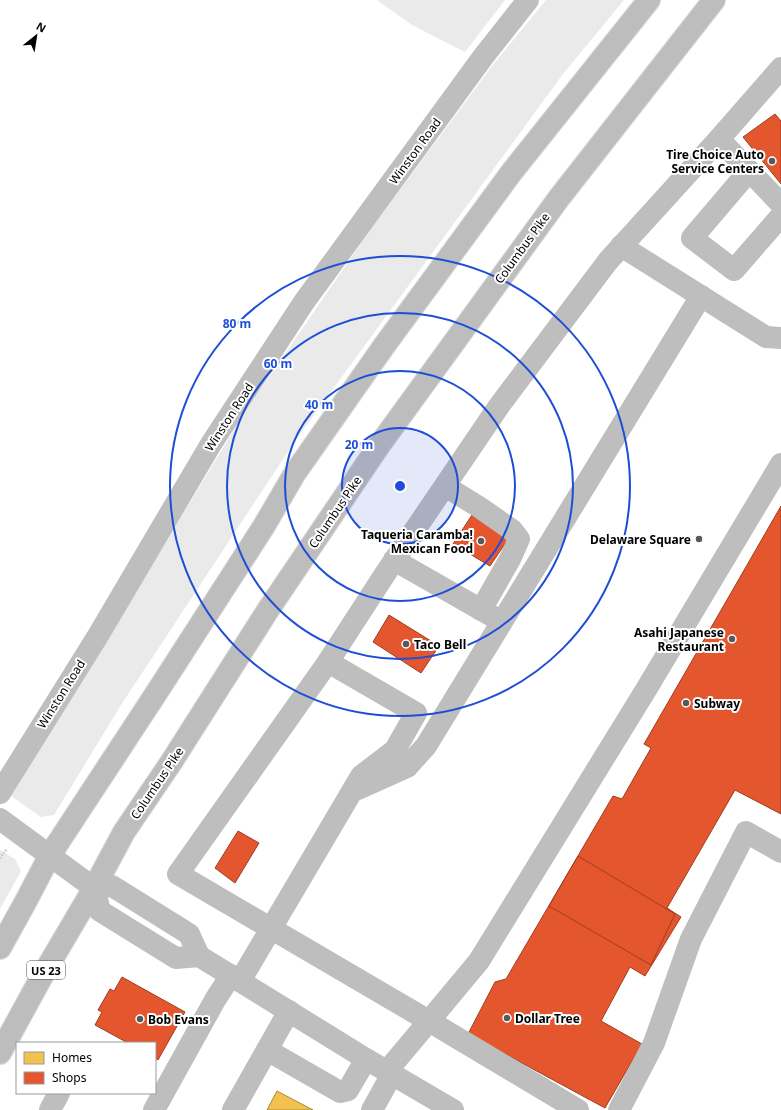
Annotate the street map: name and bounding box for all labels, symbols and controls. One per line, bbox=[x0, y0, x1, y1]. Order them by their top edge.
north arrow bbox=[16, 16, 56, 56]
text: N bbox=[34, 18, 49, 36]
street label: Winston Road bbox=[385, 114, 445, 188]
place label: Tire Choice Auto Service Centers bbox=[666, 146, 764, 177]
marker: Tire Choice Auto Service Centers bbox=[767, 156, 777, 166]
street label: Columbus Pike bbox=[491, 209, 554, 287]
text: 80 m bbox=[223, 315, 251, 332]
text: 60 m bbox=[264, 355, 292, 372]
street label: Winston Road bbox=[201, 379, 257, 455]
text: 40 m bbox=[305, 396, 333, 413]
text: 20 m bbox=[345, 436, 373, 453]
street label: Columbus Pike bbox=[305, 472, 366, 551]
centre of rings bbox=[393, 479, 407, 493]
place label: Taqueria Caramba! Mexican Food bbox=[361, 526, 473, 557]
place label: Delaware Square bbox=[590, 531, 691, 548]
marker: Delaware Square bbox=[694, 534, 704, 544]
marker: Taqueria Caramba! Mexican Food bbox=[476, 536, 486, 546]
place label: Asahi Japanese Restaurant bbox=[634, 624, 724, 655]
marker: Asahi Japanese Restaurant bbox=[727, 634, 737, 644]
place label: Taco Bell bbox=[414, 636, 466, 653]
marker: Taco Bell bbox=[401, 639, 411, 649]
street label: Winston Road bbox=[33, 656, 89, 732]
place label: Subway bbox=[694, 695, 740, 712]
marker: Subway bbox=[681, 698, 691, 708]
street label: Columbus Pike bbox=[127, 743, 188, 822]
road number: US 23 bbox=[27, 961, 65, 979]
place label: Dollar Tree bbox=[515, 1010, 580, 1027]
place label: Bob Evans bbox=[148, 1011, 209, 1028]
marker: Dollar Tree bbox=[502, 1013, 512, 1023]
marker: Bob Evans bbox=[135, 1014, 145, 1024]
legend bbox=[16, 1042, 156, 1094]
text: Homes bbox=[52, 1049, 92, 1066]
text: Shops bbox=[52, 1069, 87, 1086]

